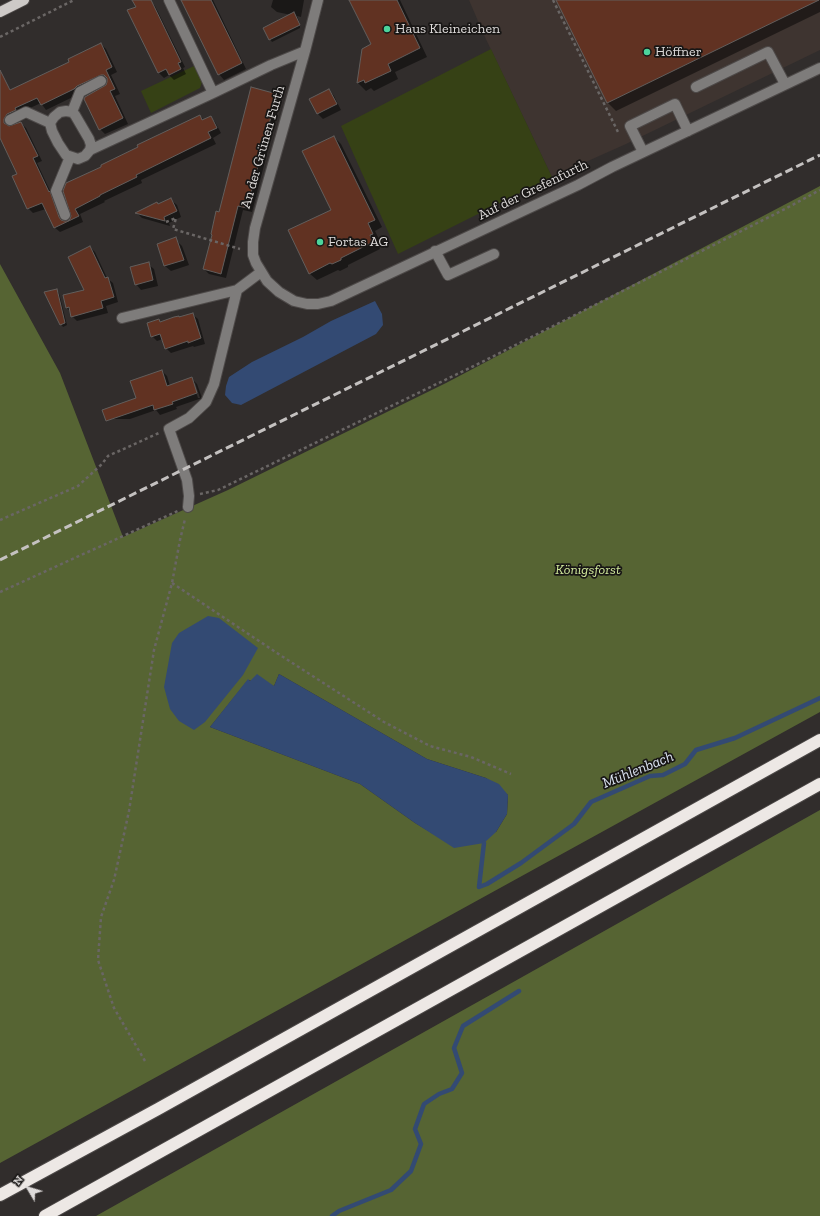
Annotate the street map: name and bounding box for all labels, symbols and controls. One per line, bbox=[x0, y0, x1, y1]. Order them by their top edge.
place label: Haus Kleineichen bbox=[395, 21, 500, 37]
marker: Haus Kleineichen bbox=[382, 24, 392, 34]
place label: Höffner bbox=[655, 44, 702, 60]
marker: Höffner bbox=[642, 47, 652, 57]
street label: An der Grünen Furth bbox=[237, 83, 289, 211]
street label: Auf der Grefenfurth bbox=[475, 156, 591, 224]
place label: Fortas AG bbox=[328, 234, 388, 250]
marker: Fortas AG bbox=[315, 237, 325, 247]
park label: Königsforst bbox=[555, 562, 621, 578]
water label: Mühlenbach bbox=[600, 748, 676, 792]
north arrow bbox=[8, 1168, 48, 1208]
text: N bbox=[10, 1173, 26, 1188]

